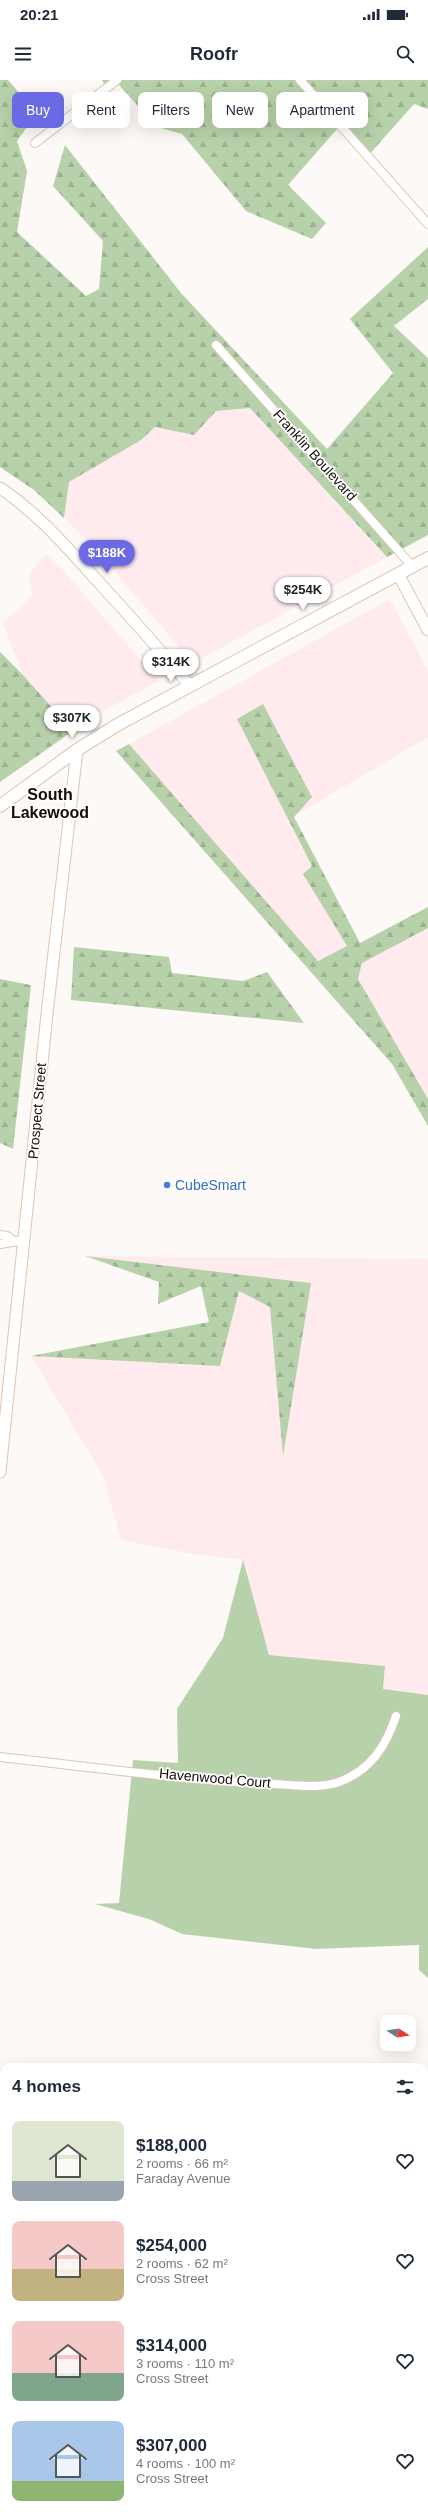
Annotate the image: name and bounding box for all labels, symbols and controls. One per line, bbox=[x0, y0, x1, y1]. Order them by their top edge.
text: 20:21 bbox=[20, 6, 58, 23]
icon: menu bbox=[12, 43, 34, 65]
icon: search bbox=[394, 43, 416, 65]
text: Roofr bbox=[190, 44, 238, 64]
chip: Buy bbox=[12, 92, 64, 128]
chip: Rent bbox=[72, 92, 130, 128]
chip: Filters bbox=[138, 92, 204, 128]
chip: New bbox=[212, 92, 268, 128]
chip: Apartment bbox=[276, 92, 368, 128]
street label: Franklin Boulevard bbox=[270, 406, 360, 504]
pin: $188K bbox=[79, 540, 135, 574]
text: $188K bbox=[88, 545, 126, 560]
pin: $254K bbox=[275, 577, 331, 611]
text: $254K bbox=[284, 582, 322, 597]
pin: $314K bbox=[143, 649, 199, 683]
text: $314K bbox=[152, 654, 190, 669]
pin: $307K bbox=[44, 705, 100, 739]
text: $307K bbox=[53, 710, 91, 725]
district label: South Lakewood bbox=[11, 786, 89, 821]
street label: Prospect Street bbox=[25, 1062, 49, 1160]
place label: CubeSmart bbox=[175, 1177, 246, 1193]
marker: CubeSmart bbox=[162, 1180, 172, 1190]
street label: Havenwood Court bbox=[158, 1765, 272, 1791]
north arrow bbox=[380, 2015, 416, 2051]
map controls bbox=[380, 2015, 416, 2051]
icon: filters bbox=[394, 2076, 416, 2098]
text: 4 homes bbox=[12, 2077, 81, 2096]
text: $188,000 bbox=[136, 2136, 207, 2155]
icon: home bbox=[44, 2137, 92, 2185]
icon: heart bbox=[394, 2150, 416, 2172]
text: 2 rooms · 66 m² bbox=[136, 2156, 228, 2171]
text: Faraday Avenue bbox=[136, 2171, 230, 2186]
text: $254,000 bbox=[136, 2236, 207, 2255]
icon: home bbox=[44, 2237, 92, 2285]
icon: heart bbox=[394, 2250, 416, 2272]
text: 2 rooms · 62 m² bbox=[136, 2256, 228, 2271]
text: Cross Street bbox=[136, 2271, 208, 2286]
text: $314,000 bbox=[136, 2336, 207, 2355]
icon: home bbox=[44, 2337, 92, 2385]
icon: heart bbox=[394, 2350, 416, 2372]
text: 3 rooms · 110 m² bbox=[136, 2356, 234, 2371]
text: Cross Street bbox=[136, 2371, 208, 2386]
text: $307,000 bbox=[136, 2436, 207, 2455]
icon: home bbox=[44, 2437, 92, 2485]
icon: heart bbox=[394, 2450, 416, 2472]
text: 4 rooms · 100 m² bbox=[136, 2456, 235, 2471]
text: Cross Street bbox=[136, 2471, 208, 2486]

